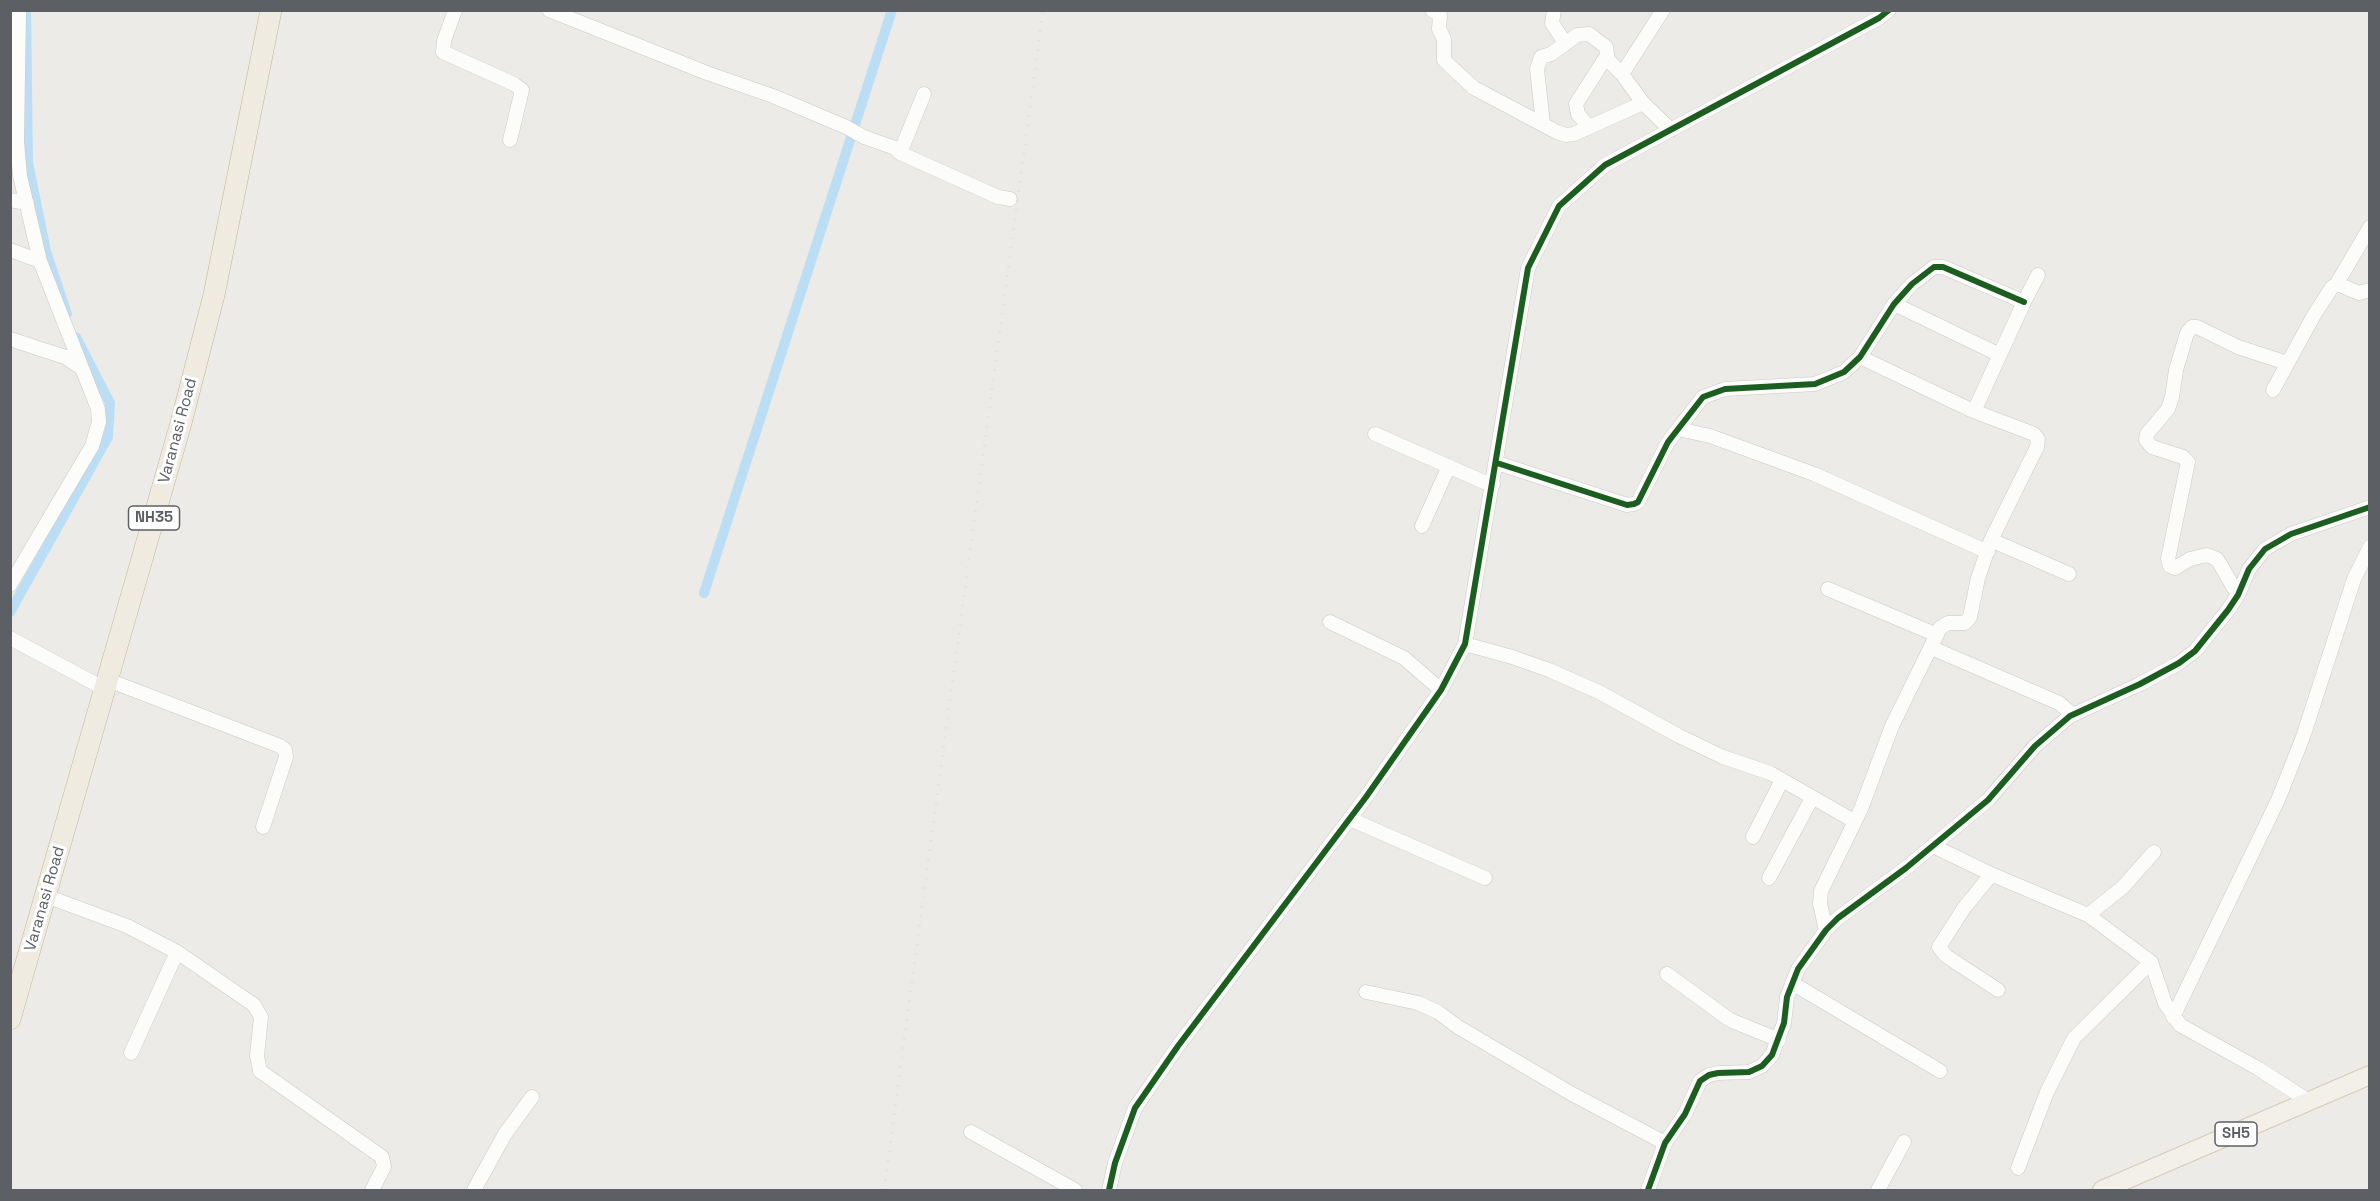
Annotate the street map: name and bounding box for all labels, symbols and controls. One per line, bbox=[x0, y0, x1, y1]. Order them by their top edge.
street label: Varanasi Road bbox=[155, 376, 201, 486]
road number: NH35 bbox=[128, 506, 180, 530]
street label: Varanasi Road bbox=[21, 844, 69, 954]
road number: SH5 bbox=[2215, 1122, 2257, 1146]

